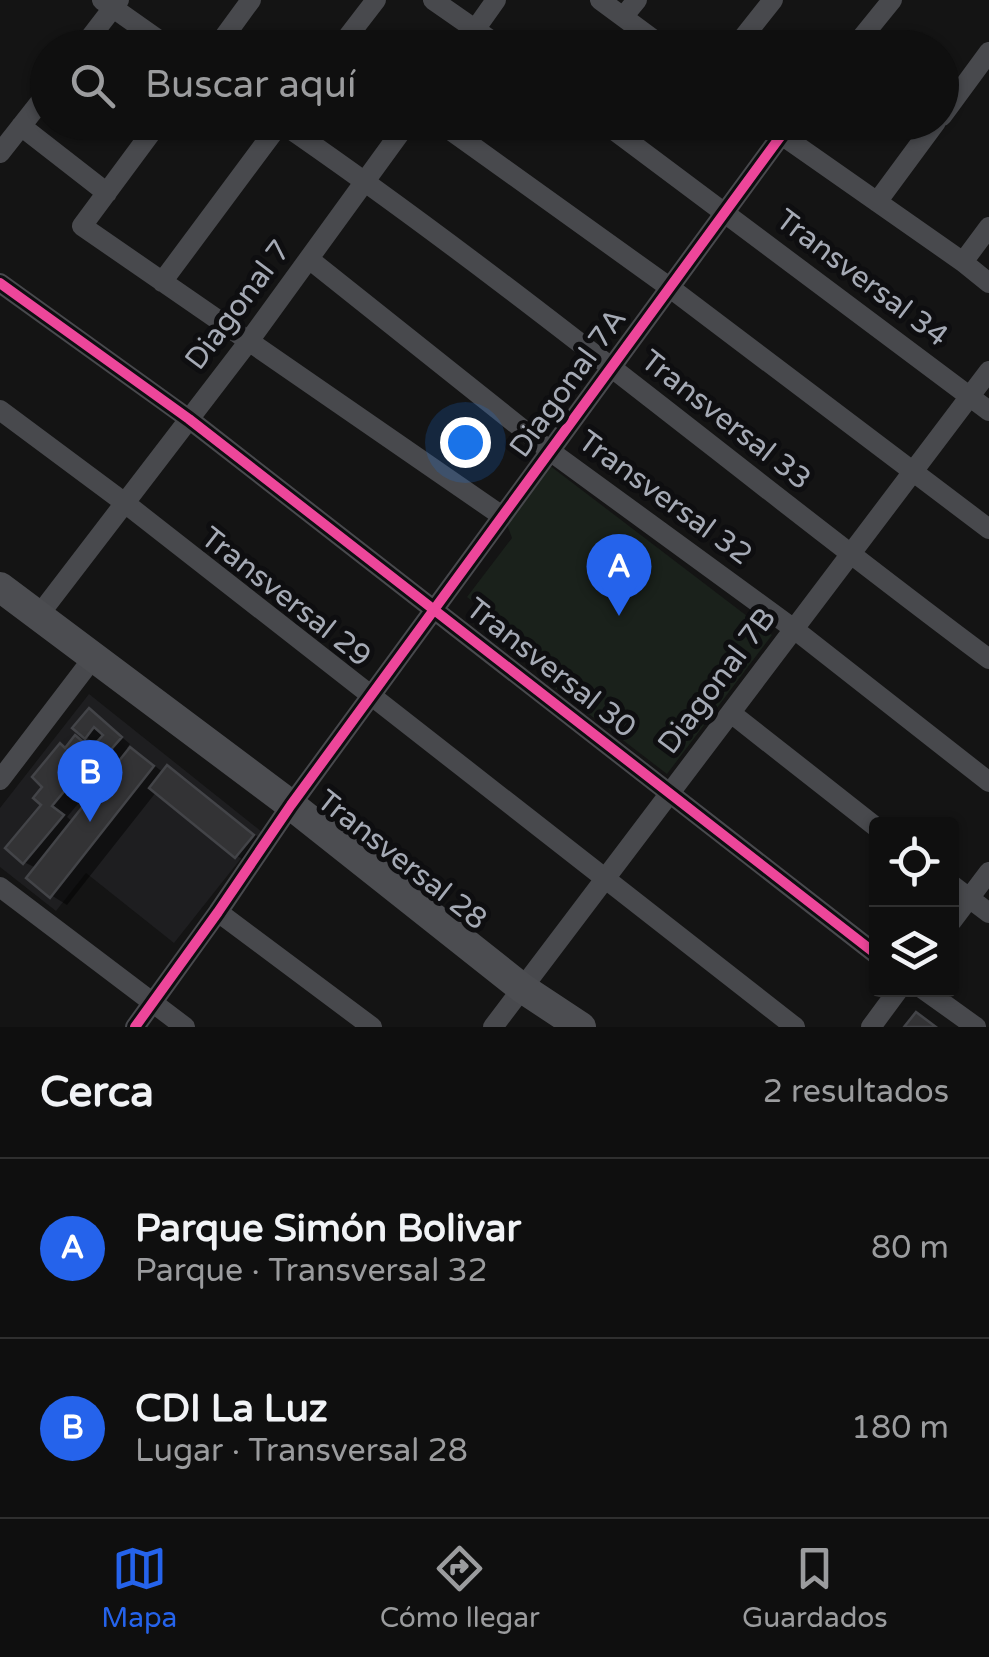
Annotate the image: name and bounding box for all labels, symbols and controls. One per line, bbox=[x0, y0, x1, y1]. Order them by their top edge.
search box bbox=[30, 30, 959, 140]
icon: search bbox=[65, 58, 120, 113]
text: Buscar aquí bbox=[145, 62, 356, 108]
street label: Transversal 34 bbox=[769, 201, 955, 355]
street label: Diagonal 7 bbox=[177, 233, 299, 377]
street label: Diagonal 7A bbox=[501, 301, 635, 465]
street label: Transversal 33 bbox=[634, 342, 818, 498]
your location bbox=[440, 417, 491, 468]
street label: Transversal 32 bbox=[571, 423, 759, 573]
street label: Transversal 29 bbox=[194, 519, 378, 675]
pin: A bbox=[586, 534, 652, 616]
street label: Transversal 30 bbox=[459, 590, 643, 746]
street label: Diagonal 7B bbox=[650, 600, 784, 762]
pin: B bbox=[58, 740, 122, 822]
street label: Transversal 28 bbox=[310, 782, 494, 938]
map controls bbox=[869, 817, 959, 997]
button: locate bbox=[869, 817, 959, 907]
button: layers bbox=[869, 907, 959, 997]
text: Cerca bbox=[40, 1067, 154, 1118]
text: 2 resultados bbox=[763, 1073, 949, 1111]
text: Parque Simón Bolivar bbox=[135, 1206, 521, 1252]
text: A bbox=[61, 1229, 84, 1267]
text: 80 m bbox=[871, 1229, 949, 1267]
text: Parque · Transversal 32 bbox=[135, 1252, 488, 1290]
text: CDI La Luz bbox=[135, 1386, 328, 1432]
text: B bbox=[61, 1409, 84, 1447]
text: 180 m bbox=[851, 1409, 949, 1447]
text: Lugar · Transversal 28 bbox=[135, 1432, 468, 1470]
tab: Mapa bbox=[101, 1541, 177, 1635]
tab: Cómo llegar bbox=[380, 1541, 540, 1635]
tab: Guardados bbox=[742, 1541, 888, 1635]

